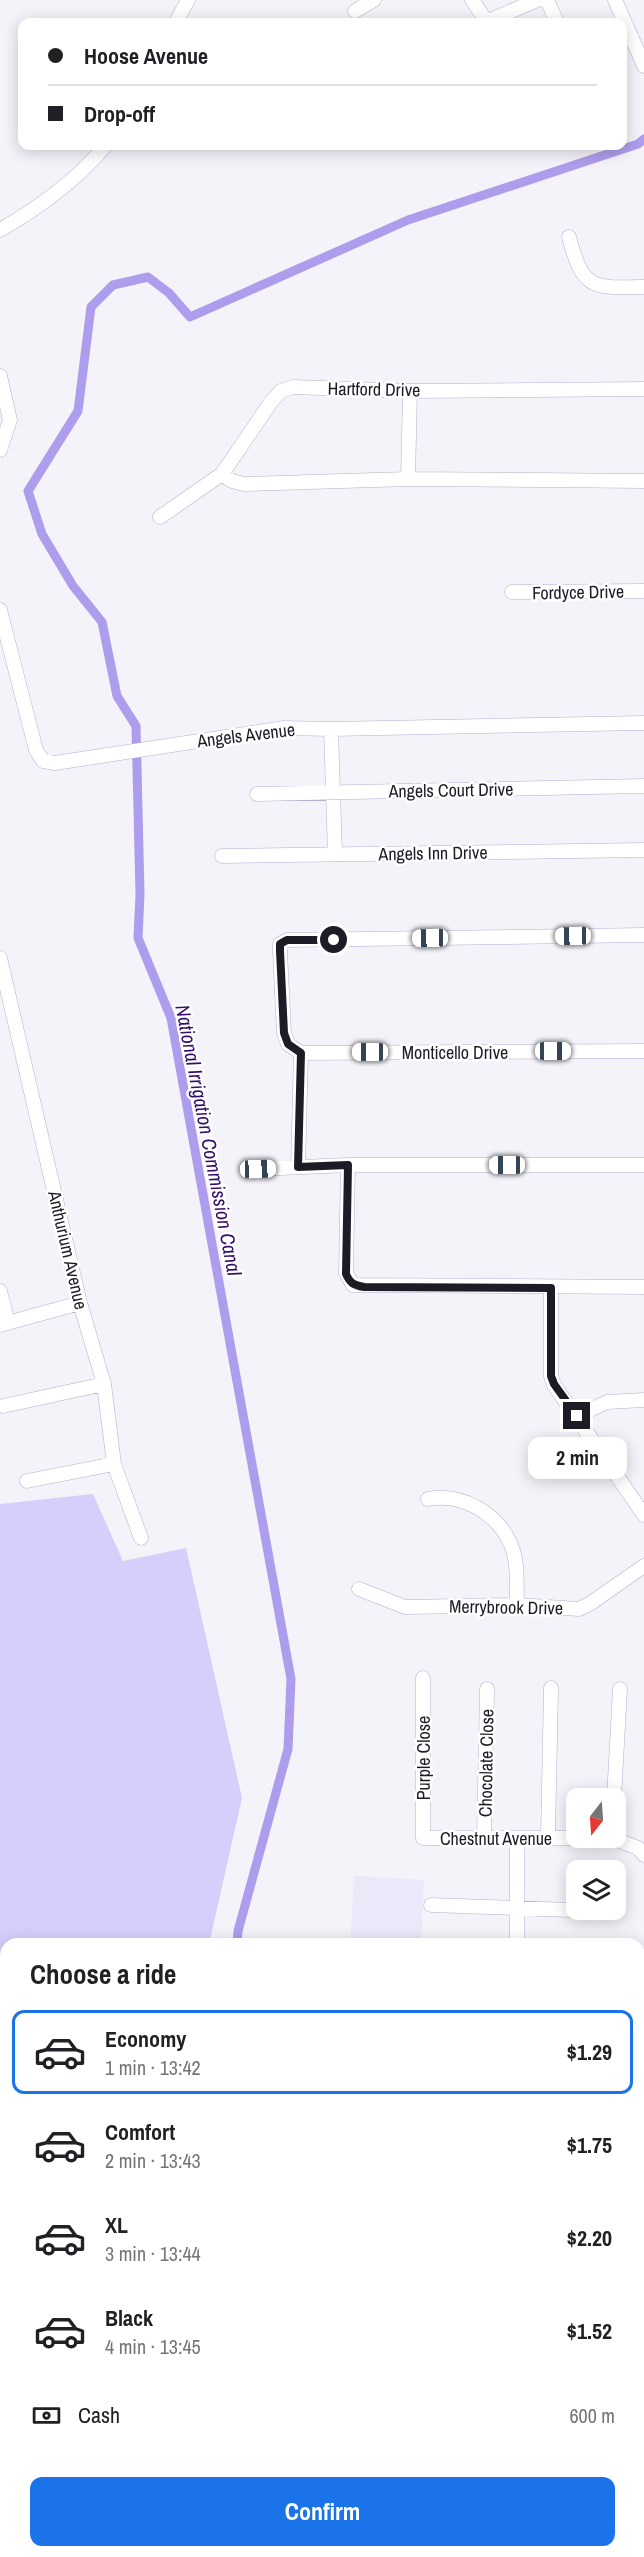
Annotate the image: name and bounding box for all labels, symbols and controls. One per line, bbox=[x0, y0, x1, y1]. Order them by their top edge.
text: Hoose Avenue bbox=[84, 41, 208, 71]
text: Drop-off bbox=[84, 99, 155, 129]
street label: Hartford Drive bbox=[327, 376, 421, 402]
street label: Fordyce Drive bbox=[532, 579, 624, 605]
street label: Angels Avenue bbox=[195, 717, 296, 754]
street label: Angels Court Drive bbox=[387, 776, 514, 804]
street label: Angels Inn Drive bbox=[377, 840, 488, 866]
route start bbox=[320, 926, 347, 953]
car bbox=[555, 927, 591, 945]
car bbox=[412, 929, 448, 947]
water label: National Irrigation Commission Canal bbox=[169, 1002, 249, 1278]
street label: Monticello Drive bbox=[402, 1040, 508, 1065]
car bbox=[535, 1042, 571, 1060]
car bbox=[352, 1043, 388, 1061]
car bbox=[489, 1156, 525, 1174]
car bbox=[240, 1159, 276, 1179]
street label: Anthurium Avenue bbox=[42, 1187, 94, 1312]
route end bbox=[563, 1402, 590, 1429]
callout: 2 min bbox=[528, 1437, 626, 1479]
text: 2 min bbox=[556, 1444, 599, 1471]
street label: Merrybrook Drive bbox=[449, 1594, 563, 1620]
street label: Chocolate Close bbox=[473, 1709, 499, 1817]
street label: Purple Close bbox=[411, 1716, 436, 1800]
north arrow bbox=[566, 1788, 626, 1848]
map controls bbox=[566, 1788, 626, 1920]
street label: Chestnut Avenue bbox=[440, 1826, 552, 1851]
button: layers bbox=[566, 1860, 626, 1920]
text: Choose a ride bbox=[30, 1956, 176, 1992]
text: Economy bbox=[105, 2024, 186, 2054]
icon: car bbox=[33, 2025, 87, 2079]
text: $1.29 bbox=[567, 2037, 612, 2067]
text: 1 min · 13:42 bbox=[105, 2054, 201, 2081]
text: Comfort bbox=[105, 2117, 175, 2147]
icon: car bbox=[33, 2118, 87, 2172]
text: $1.75 bbox=[567, 2130, 612, 2160]
text: 2 min · 13:43 bbox=[105, 2147, 201, 2174]
text: XL bbox=[105, 2210, 128, 2240]
icon: car bbox=[33, 2211, 87, 2265]
text: $2.20 bbox=[567, 2223, 612, 2253]
text: 3 min · 13:44 bbox=[105, 2240, 201, 2267]
text: Black bbox=[105, 2303, 153, 2333]
icon: car bbox=[33, 2304, 87, 2358]
text: $1.52 bbox=[567, 2316, 612, 2346]
text: 4 min · 13:45 bbox=[105, 2333, 201, 2360]
icon: cash bbox=[30, 2399, 63, 2432]
text: Cash bbox=[78, 2400, 120, 2430]
text: 600 m bbox=[569, 2402, 615, 2429]
button: Confirm bbox=[30, 2477, 615, 2546]

